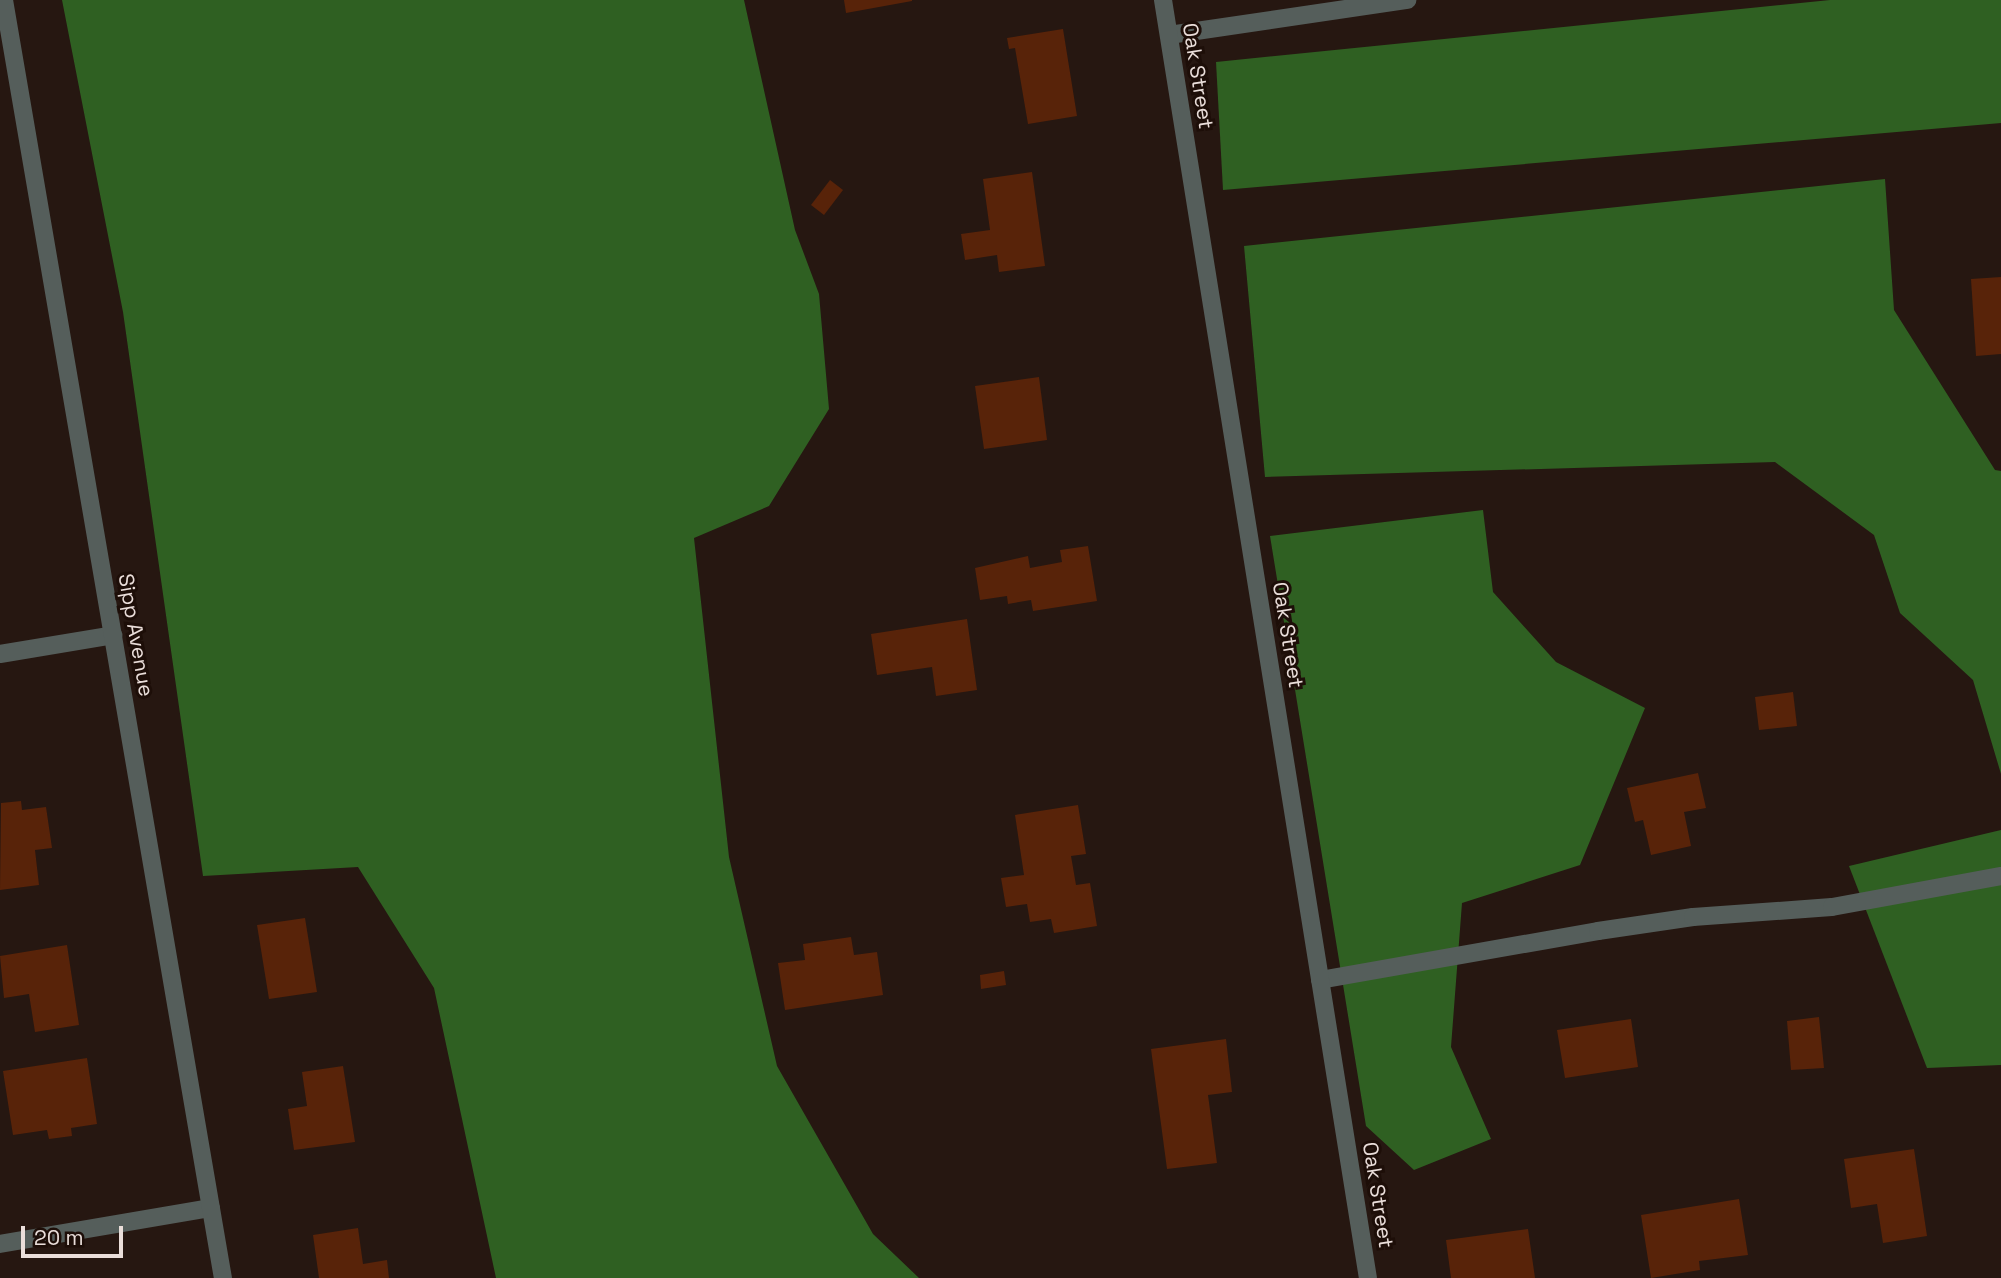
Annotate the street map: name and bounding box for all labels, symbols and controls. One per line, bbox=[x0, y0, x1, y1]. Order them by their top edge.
street label: Oak Street bbox=[1177, 21, 1219, 131]
street label: Sipp Avenue bbox=[113, 571, 159, 699]
street label: Oak Street bbox=[1267, 580, 1309, 690]
street label: Oak Street bbox=[1357, 1140, 1399, 1250]
scale bar bbox=[24, 1212, 126, 1256]
text: 20 m bbox=[34, 1224, 84, 1251]

